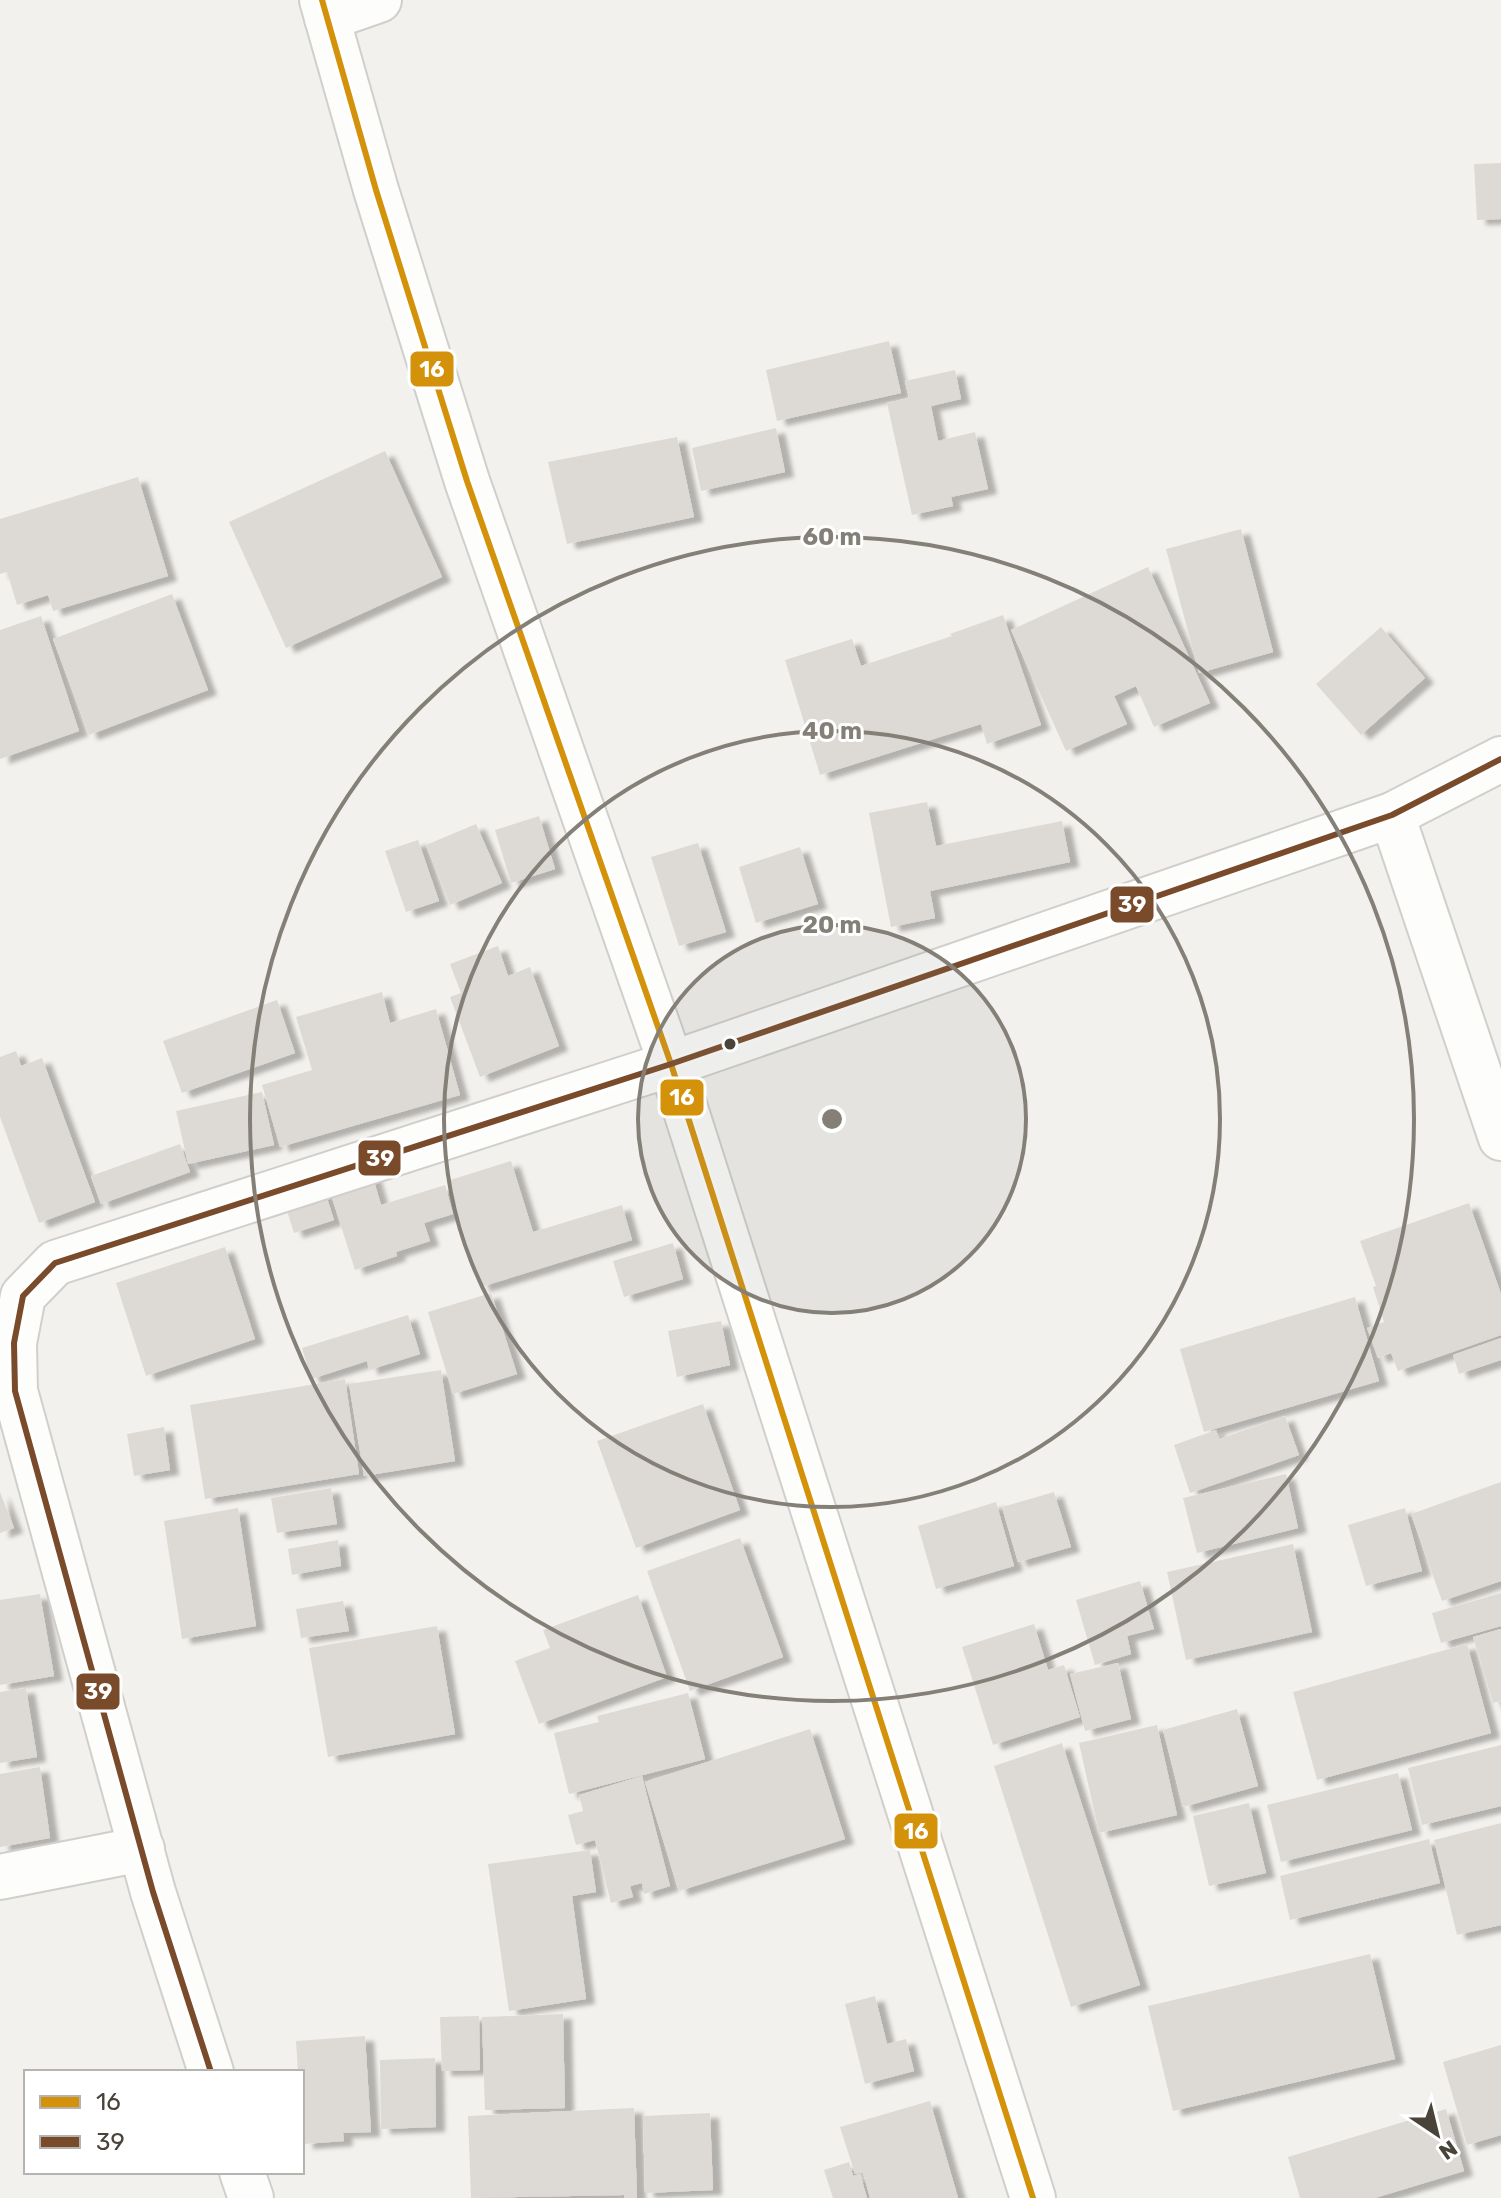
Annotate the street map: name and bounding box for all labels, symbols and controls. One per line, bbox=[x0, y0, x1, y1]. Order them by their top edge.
line badge: 16 bbox=[409, 350, 455, 388]
text: 16 bbox=[419, 356, 445, 383]
text: 60 m bbox=[802, 523, 862, 551]
text: 40 m bbox=[802, 717, 862, 745]
line badge: 39 bbox=[1109, 885, 1155, 924]
text: 39 bbox=[1118, 891, 1146, 918]
text: 20 m bbox=[802, 911, 862, 939]
unlabelled marker bbox=[722, 1036, 738, 1052]
line badge: 16 bbox=[659, 1078, 705, 1117]
text: 16 bbox=[669, 1084, 695, 1111]
centre of rings bbox=[818, 1105, 846, 1133]
line badge: 39 bbox=[357, 1139, 402, 1177]
text: 39 bbox=[366, 1145, 394, 1172]
line badge: 39 bbox=[75, 1672, 121, 1711]
text: 39 bbox=[84, 1678, 112, 1705]
line badge: 16 bbox=[893, 1812, 939, 1850]
text: 16 bbox=[903, 1818, 929, 1845]
legend bbox=[24, 2070, 304, 2174]
text: 16 bbox=[96, 2088, 121, 2116]
north arrow bbox=[1397, 2094, 1477, 2174]
text: 39 bbox=[96, 2128, 125, 2156]
text: N bbox=[1434, 2134, 1462, 2166]

